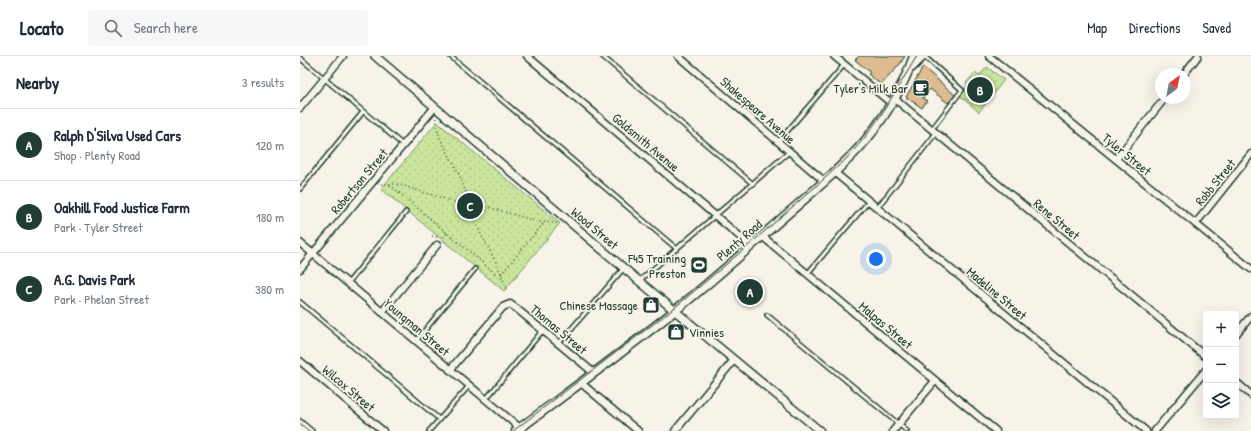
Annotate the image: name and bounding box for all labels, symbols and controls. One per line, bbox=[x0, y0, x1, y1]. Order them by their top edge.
search box bbox=[88, 10, 368, 46]
text: Locato bbox=[20, 15, 64, 41]
icon: search bbox=[102, 17, 124, 39]
text: Search here bbox=[134, 17, 198, 38]
text: Map bbox=[1087, 18, 1107, 37]
text: Directions bbox=[1129, 18, 1180, 37]
text: Saved bbox=[1202, 18, 1231, 37]
north arrow bbox=[1155, 68, 1191, 104]
text: Nearby bbox=[16, 71, 59, 94]
street label: Shakespeare Avenue bbox=[717, 72, 799, 148]
text: 3 results bbox=[242, 73, 284, 91]
pin: B bbox=[967, 75, 993, 105]
cafe icon: Tyler's Milk Bar bbox=[911, 78, 931, 98]
place label: Tyler's Milk Bar bbox=[833, 79, 908, 97]
street label: Goldsmith Avenue bbox=[609, 109, 683, 175]
text: Ralph D'Silva Used Cars bbox=[54, 125, 181, 146]
street label: Tyler Street bbox=[1099, 129, 1156, 180]
text: A bbox=[26, 136, 32, 154]
text: 120 m bbox=[256, 136, 284, 154]
street label: Robertson Street bbox=[326, 144, 392, 218]
text: Shop · Plenty Road bbox=[54, 146, 140, 164]
street label: Robb Street bbox=[1191, 155, 1240, 209]
pin: C bbox=[457, 191, 483, 221]
street label: Rene Street bbox=[1030, 194, 1084, 244]
text: Oakhill Food Justice Farm bbox=[54, 197, 190, 218]
street label: Wood Street bbox=[567, 203, 623, 253]
text: B bbox=[26, 208, 32, 226]
text: 180 m bbox=[256, 208, 284, 226]
street label: Plenty Road bbox=[712, 215, 766, 265]
text: Park · Tyler Street bbox=[54, 218, 143, 236]
place label: F45 Training Preston bbox=[627, 249, 686, 282]
your location bbox=[866, 249, 886, 269]
sports icon: F45 Training Preston bbox=[689, 255, 709, 275]
street label: Madeline Street bbox=[963, 262, 1031, 324]
text: A.G. Davis Park bbox=[54, 269, 135, 290]
pin: A bbox=[737, 277, 763, 307]
text: C bbox=[25, 280, 33, 298]
text: 380 m bbox=[255, 280, 284, 298]
text: Park · Phelan Street bbox=[54, 290, 149, 308]
street label: Youngman Street bbox=[380, 294, 454, 360]
shop icon: Chinese Massage bbox=[641, 295, 661, 315]
place label: Chinese Massage bbox=[559, 296, 638, 314]
street label: Malpas Street bbox=[855, 297, 917, 353]
street label: Thomas Street bbox=[527, 300, 592, 358]
map controls bbox=[1203, 311, 1239, 419]
button: + bbox=[1203, 311, 1239, 347]
shop icon: Vinnies bbox=[666, 322, 686, 342]
place label: Vinnies bbox=[689, 323, 724, 341]
button: − bbox=[1203, 347, 1239, 383]
street label: Wilcox Street bbox=[319, 361, 380, 416]
button: layers bbox=[1203, 383, 1239, 419]

